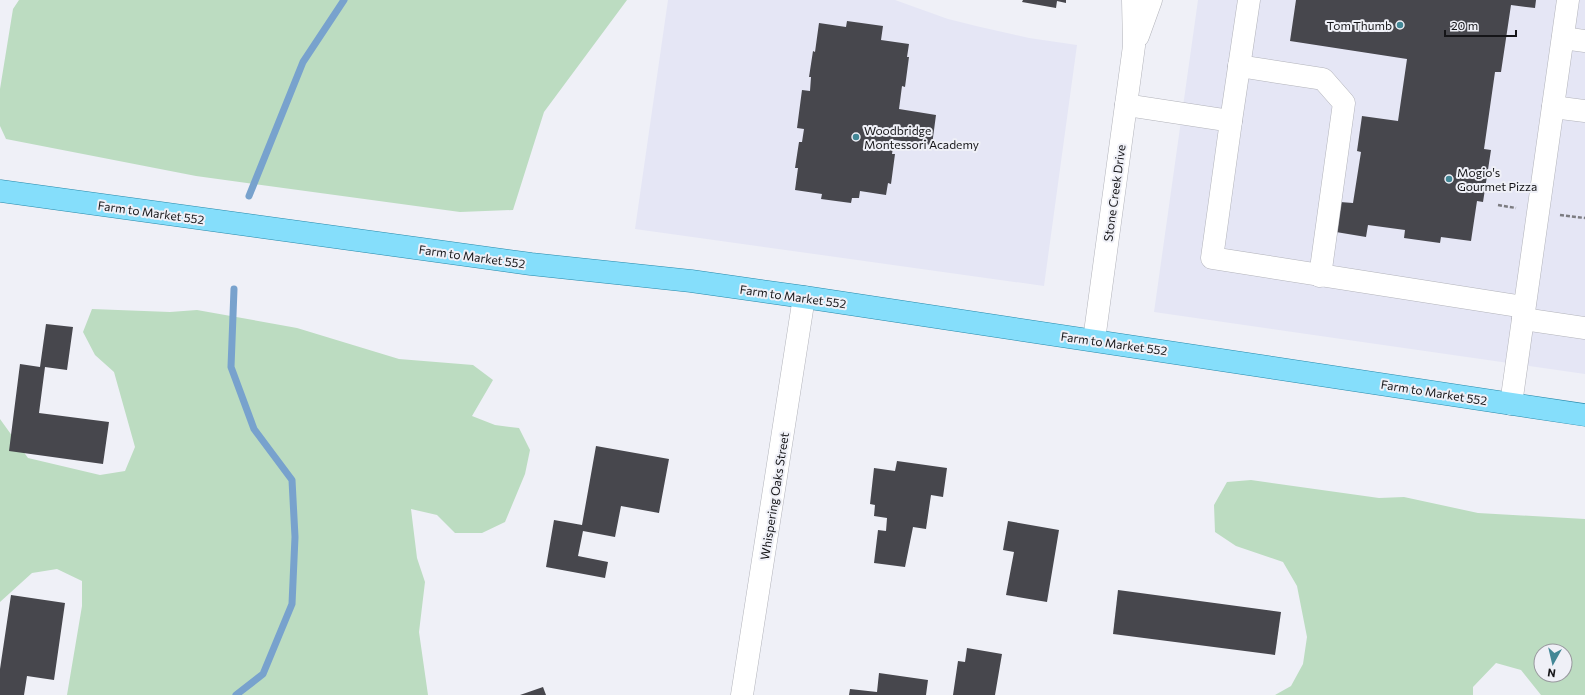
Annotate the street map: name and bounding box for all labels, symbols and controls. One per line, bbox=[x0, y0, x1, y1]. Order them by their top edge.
scale bar bbox=[1445, 12, 1516, 38]
place label: Tom Thumb bbox=[1326, 18, 1392, 32]
text: 20 m bbox=[1451, 18, 1478, 32]
marker: Tom Thumb bbox=[1395, 20, 1405, 30]
place label: Woodbridge Montessori Academy bbox=[864, 123, 979, 151]
marker: Woodbridge Montessori Academy bbox=[851, 132, 861, 142]
street label: Stone Creek Drive bbox=[1100, 144, 1128, 242]
place label: Mogio's Gourmet Pizza bbox=[1457, 165, 1537, 193]
marker: Mogio's Gourmet Pizza bbox=[1444, 174, 1454, 184]
street label: Farm to Market 552 bbox=[97, 198, 205, 226]
street label: Farm to Market 552 bbox=[418, 242, 526, 270]
street label: Farm to Market 552 bbox=[739, 282, 847, 310]
street label: Farm to Market 552 bbox=[1060, 329, 1168, 357]
street label: Farm to Market 552 bbox=[1380, 377, 1488, 407]
street label: Whispering Oaks Street bbox=[757, 431, 791, 561]
north arrow bbox=[1533, 643, 1573, 683]
text: N bbox=[1547, 666, 1557, 680]

